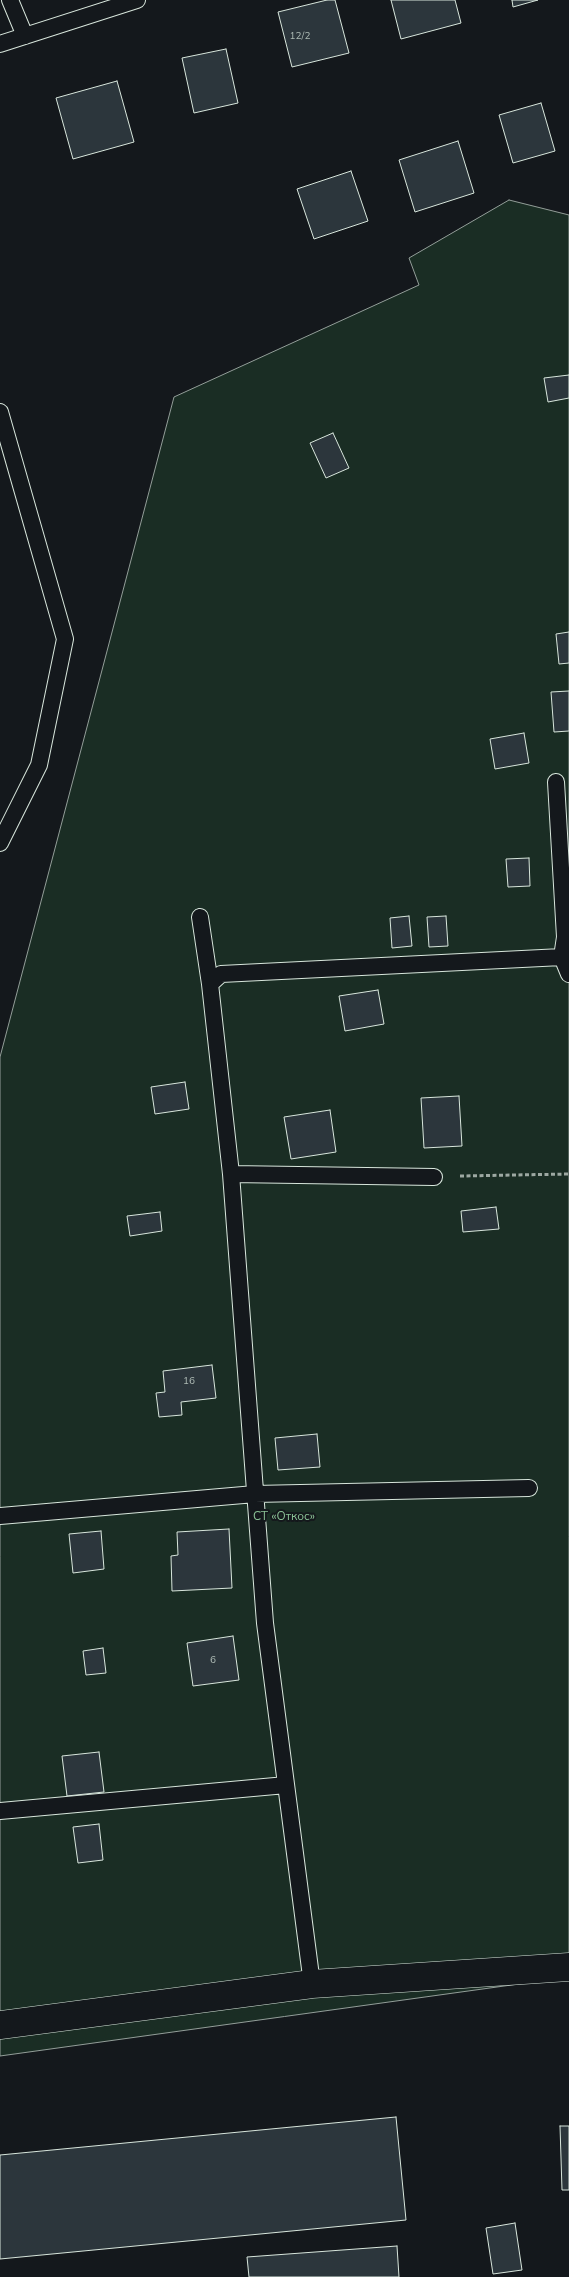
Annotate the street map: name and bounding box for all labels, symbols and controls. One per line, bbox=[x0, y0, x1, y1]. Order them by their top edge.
house number: 12/2 bbox=[290, 31, 310, 43]
house number: 16 bbox=[183, 1376, 195, 1388]
park label: СТ «Откос» bbox=[253, 1510, 315, 1524]
house number: 6 bbox=[210, 1655, 216, 1667]

